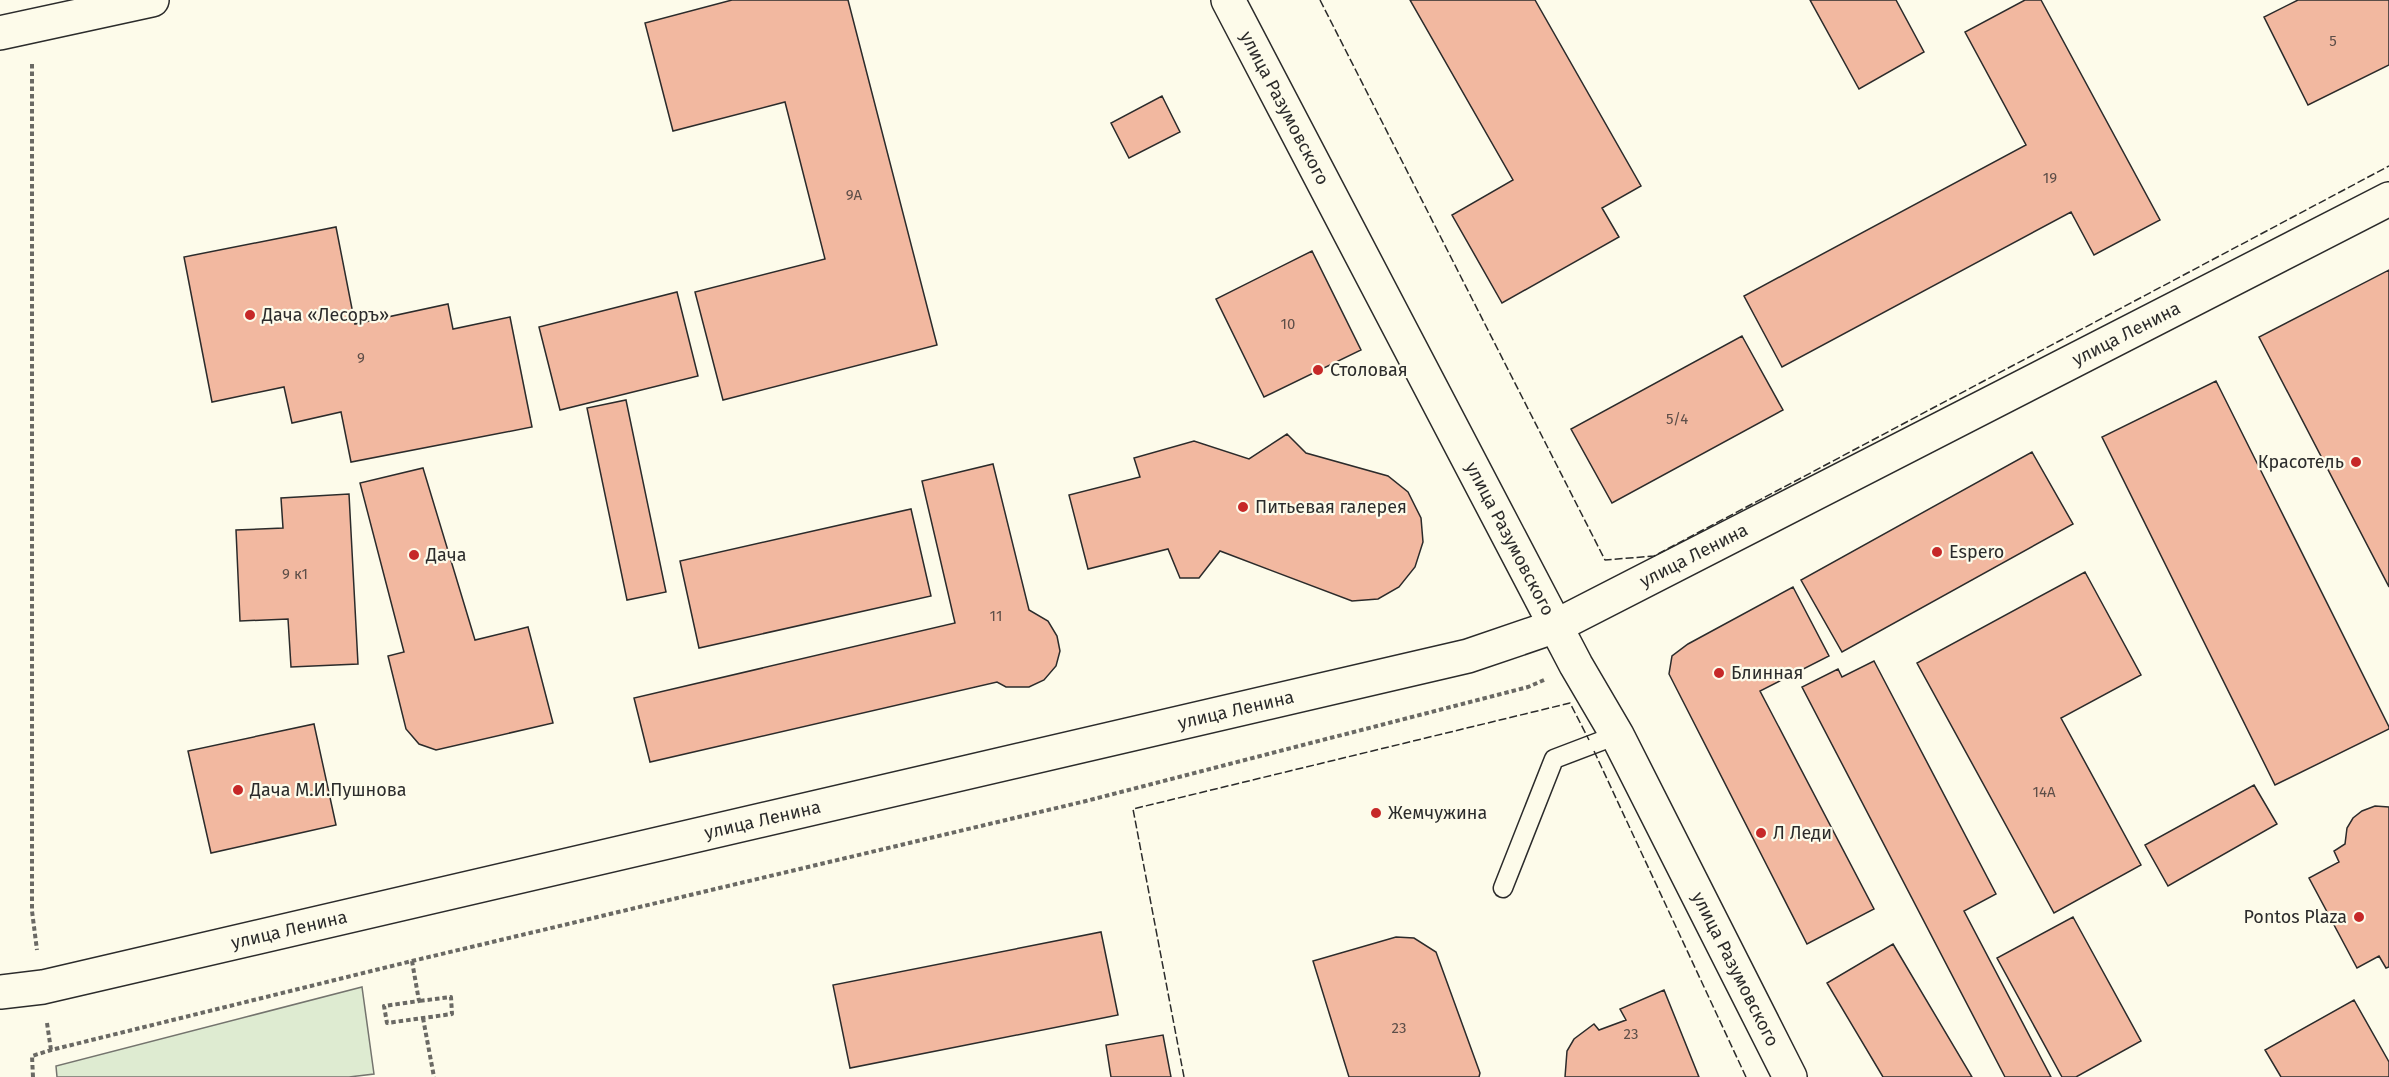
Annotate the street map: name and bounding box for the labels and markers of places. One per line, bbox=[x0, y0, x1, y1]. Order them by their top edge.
place label: Дача «Лесоръ» bbox=[261, 304, 389, 326]
marker: Дача «Лесоръ» bbox=[243, 308, 257, 322]
place label: Столовая bbox=[1330, 359, 1408, 381]
marker: Столовая bbox=[1311, 363, 1325, 377]
place label: Красотель bbox=[2258, 451, 2344, 473]
marker: Красотель bbox=[2349, 455, 2363, 469]
place label: Питьевая галерея bbox=[1255, 496, 1407, 518]
marker: Питьевая галерея bbox=[1236, 500, 1250, 514]
place label: Espero bbox=[1949, 541, 2004, 563]
place label: Дача bbox=[425, 544, 467, 566]
marker: Espero bbox=[1930, 545, 1944, 559]
marker: Дача bbox=[407, 548, 421, 562]
place label: Блинная bbox=[1731, 662, 1804, 684]
marker: Блинная bbox=[1712, 666, 1726, 680]
place label: Дача М.И.Пушнова bbox=[249, 779, 407, 801]
marker: Дача М.И.Пушнова bbox=[231, 783, 245, 797]
place label: Жемчужина bbox=[1388, 802, 1487, 824]
marker: Жемчужина bbox=[1369, 806, 1383, 820]
place label: Л Леди bbox=[1773, 822, 1832, 844]
marker: Л Леди bbox=[1754, 826, 1768, 840]
place label: Pontos Plaza bbox=[2243, 906, 2347, 928]
marker: Pontos Plaza bbox=[2352, 910, 2366, 924]

